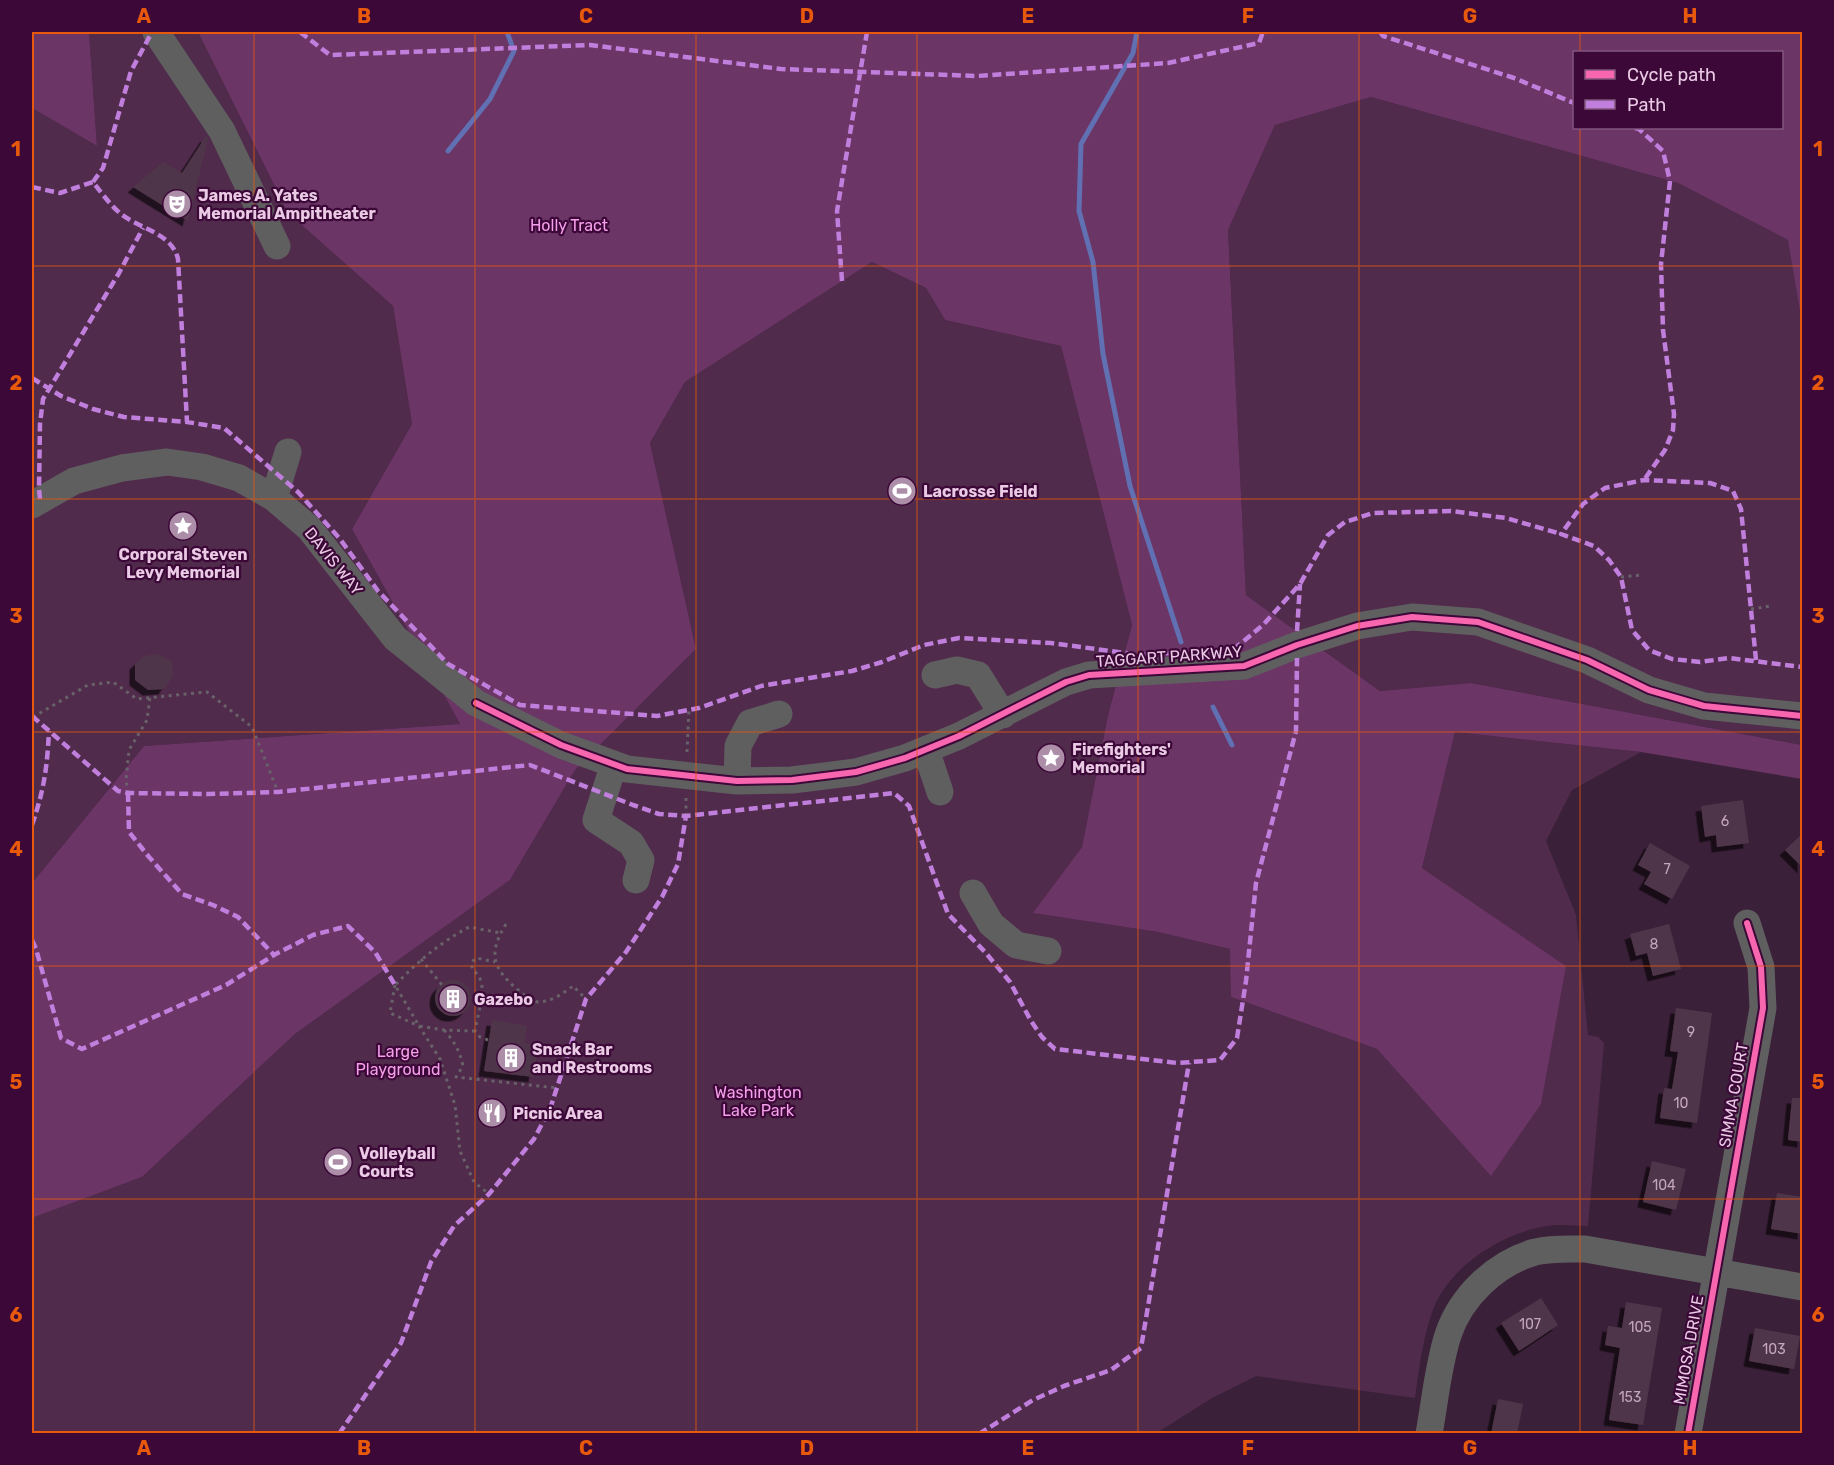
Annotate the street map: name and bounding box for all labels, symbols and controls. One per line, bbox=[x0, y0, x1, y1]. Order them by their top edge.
text: A bbox=[137, 4, 152, 28]
text: B bbox=[357, 4, 371, 28]
text: C bbox=[579, 4, 593, 28]
text: D bbox=[800, 4, 814, 28]
text: E bbox=[1022, 4, 1034, 28]
text: F bbox=[1242, 4, 1254, 28]
text: G bbox=[1463, 4, 1477, 28]
text: H bbox=[1683, 4, 1697, 28]
legend bbox=[1573, 51, 1783, 129]
text: Cycle path bbox=[1627, 64, 1716, 86]
text: Path bbox=[1627, 94, 1666, 116]
text: 1 bbox=[11, 137, 21, 161]
text: 1 bbox=[1813, 137, 1823, 161]
place label: James A. Yates Memorial Ampitheater bbox=[198, 186, 377, 223]
theatre icon: James A. Yates Memorial Ampitheater bbox=[161, 188, 193, 220]
park label: Holly Tract bbox=[530, 216, 608, 235]
text: 2 bbox=[10, 371, 23, 395]
text: 2 bbox=[1812, 371, 1825, 395]
sports icon: Lacrosse Field bbox=[886, 475, 918, 507]
place label: Lacrosse Field bbox=[923, 482, 1038, 501]
place icon: Corporal Steven Levy Memorial bbox=[167, 510, 199, 542]
street label: DAVIS WAY bbox=[301, 524, 367, 599]
place label: Corporal Steven Levy Memorial bbox=[119, 545, 247, 582]
text: 3 bbox=[9, 604, 23, 628]
text: 3 bbox=[1811, 604, 1825, 628]
street label: TAGGART PARKWAY bbox=[1095, 642, 1243, 671]
place label: Firefighters' Memorial bbox=[1072, 740, 1171, 777]
place icon: Firefighters' Memorial bbox=[1035, 742, 1067, 774]
house number: 6 bbox=[1721, 813, 1729, 830]
text: 4 bbox=[9, 837, 23, 861]
text: 4 bbox=[1811, 837, 1825, 861]
house number: 7 bbox=[1663, 861, 1671, 878]
house number: 8 bbox=[1650, 936, 1659, 953]
building icon: Gazebo bbox=[437, 983, 469, 1015]
place label: Gazebo bbox=[474, 990, 533, 1009]
house number: 9 bbox=[1687, 1024, 1695, 1041]
place label: Snack Bar and Restrooms bbox=[532, 1040, 652, 1077]
street label: SIMMA COURT bbox=[1715, 1041, 1752, 1149]
park label: Large Playground bbox=[356, 1042, 440, 1079]
building icon: Snack Bar and Restrooms bbox=[495, 1042, 527, 1074]
text: 5 bbox=[10, 1070, 23, 1094]
text: 5 bbox=[1812, 1070, 1825, 1094]
park label: Washington Lake Park bbox=[714, 1083, 802, 1120]
house number: 10 bbox=[1674, 1095, 1689, 1112]
restaurant icon: Picnic Area bbox=[476, 1097, 508, 1129]
place label: Picnic Area bbox=[513, 1104, 603, 1123]
place label: Volleyball Courts bbox=[359, 1144, 436, 1181]
sports icon: Volleyball Courts bbox=[322, 1146, 354, 1178]
house number: 104 bbox=[1652, 1177, 1676, 1194]
street label: MIMOSA DRIVE bbox=[1670, 1294, 1707, 1406]
text: 6 bbox=[9, 1303, 23, 1327]
text: 6 bbox=[1811, 1303, 1825, 1327]
house number: 107 bbox=[1519, 1316, 1541, 1333]
house number: 105 bbox=[1628, 1319, 1652, 1336]
house number: 103 bbox=[1762, 1341, 1786, 1358]
house number: 153 bbox=[1619, 1389, 1641, 1406]
text: A bbox=[137, 1436, 152, 1460]
text: B bbox=[357, 1436, 371, 1460]
text: C bbox=[579, 1436, 593, 1460]
text: D bbox=[800, 1436, 814, 1460]
text: E bbox=[1022, 1436, 1034, 1460]
text: F bbox=[1242, 1436, 1254, 1460]
text: G bbox=[1463, 1436, 1477, 1460]
text: H bbox=[1683, 1436, 1697, 1460]

